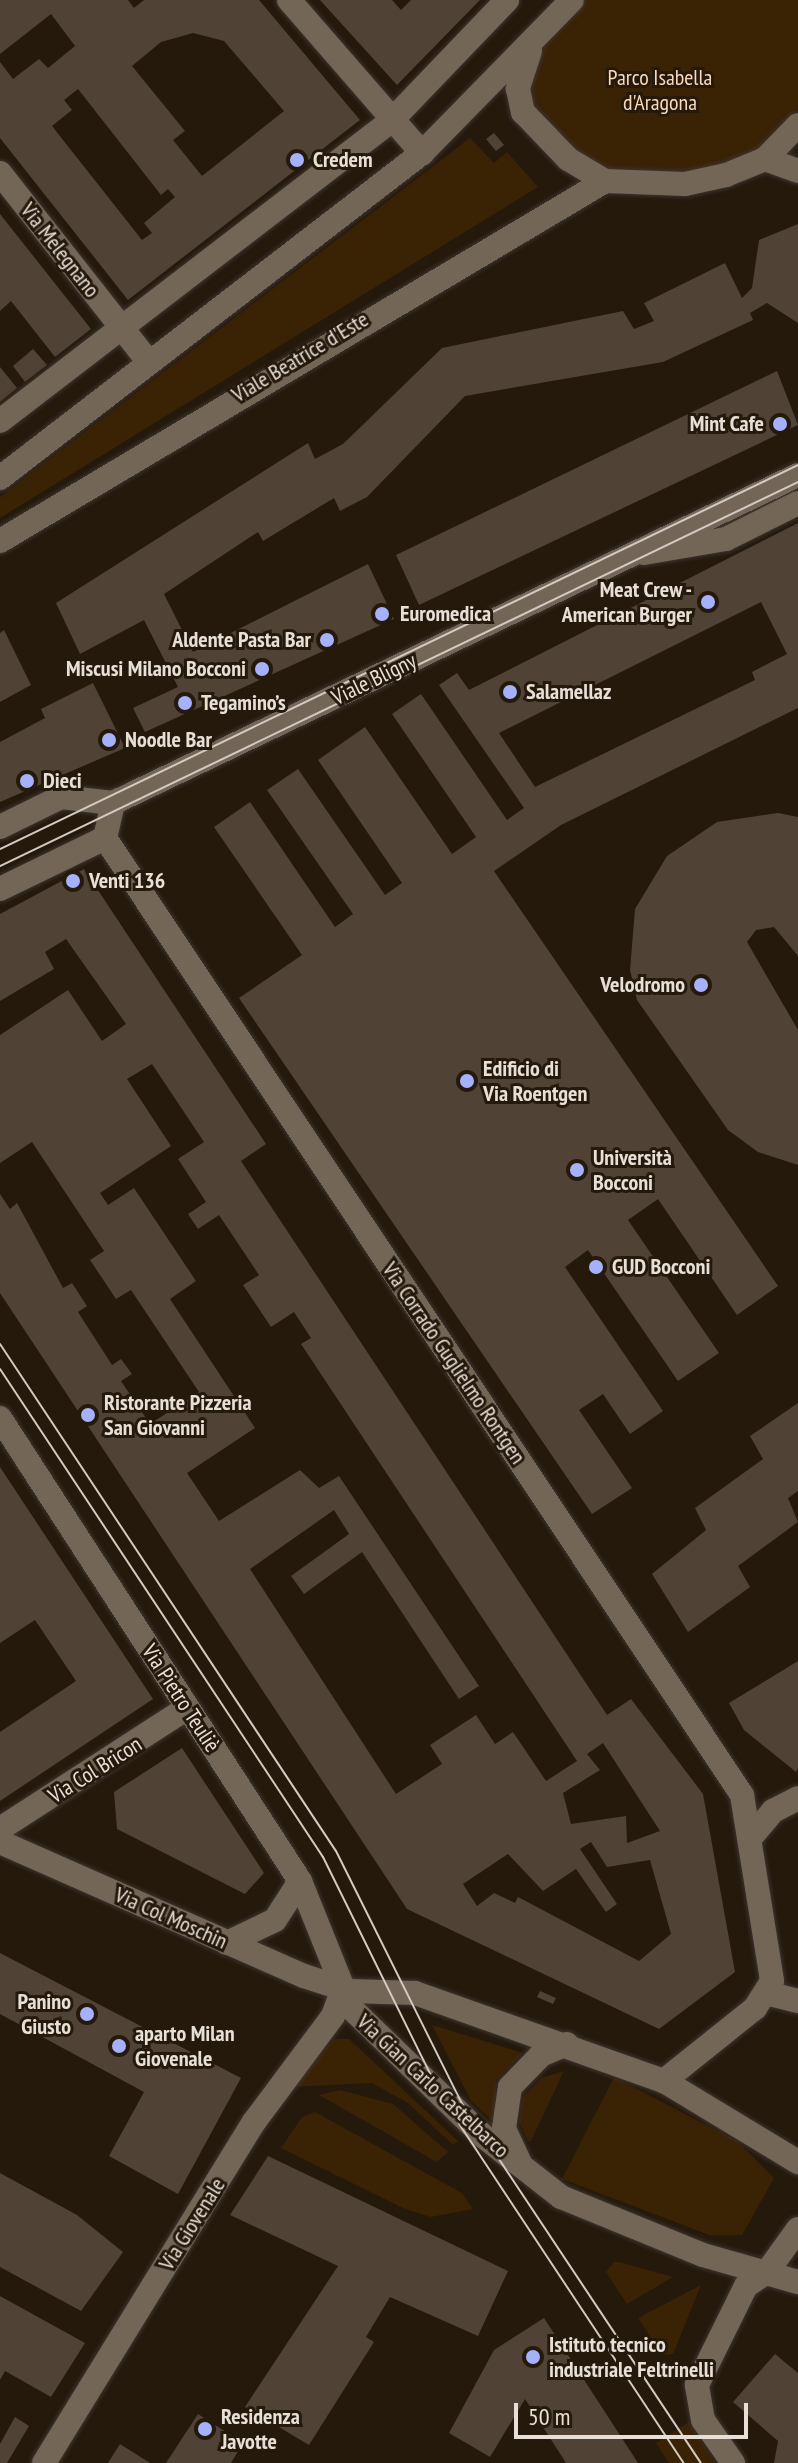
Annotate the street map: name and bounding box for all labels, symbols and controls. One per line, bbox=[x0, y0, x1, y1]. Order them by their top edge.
park label: Parco Isabella d'Aragona bbox=[608, 64, 712, 116]
place label: Credem bbox=[313, 147, 373, 173]
marker: Credem bbox=[288, 151, 306, 169]
street label: Via Melegnano bbox=[15, 197, 105, 303]
street label: Viale Beatrice d'Este bbox=[227, 306, 373, 408]
place label: Mint Cafe bbox=[689, 411, 764, 437]
marker: Mint Cafe bbox=[771, 415, 789, 433]
place label: Meat Crew - American Burger bbox=[562, 576, 692, 628]
marker: Meat Crew - American Burger bbox=[699, 593, 717, 611]
place label: Euromedica bbox=[400, 601, 491, 627]
marker: Euromedica bbox=[371, 603, 393, 625]
place label: Aldente Pasta Bar bbox=[172, 627, 311, 653]
marker: Aldente Pasta Bar bbox=[318, 631, 336, 649]
street label: Viale Bligny bbox=[328, 647, 420, 711]
place label: Miscusi Milano Bocconi bbox=[66, 656, 246, 682]
marker: Miscusi Milano Bocconi bbox=[253, 660, 271, 678]
place label: Salamellaz bbox=[526, 679, 611, 705]
marker: Salamellaz bbox=[501, 683, 519, 701]
place label: Tegamino’s bbox=[201, 690, 286, 716]
marker: Tegamino’s bbox=[176, 694, 194, 712]
place label: Noodle Bar bbox=[125, 727, 212, 753]
marker: Noodle Bar bbox=[100, 731, 118, 749]
place label: Dieci bbox=[43, 768, 82, 794]
marker: Dieci bbox=[18, 772, 36, 790]
place label: Venti 136 bbox=[89, 868, 165, 894]
marker: Venti 136 bbox=[64, 872, 82, 890]
place label: Velodromo bbox=[600, 972, 685, 998]
marker: Velodromo bbox=[692, 976, 710, 994]
place label: Edificio di Via Roentgen bbox=[483, 1055, 587, 1106]
marker: Edificio di Via Roentgen bbox=[458, 1072, 476, 1090]
place label: Università Bocconi bbox=[593, 1144, 672, 1196]
marker: Università Bocconi bbox=[568, 1161, 586, 1179]
place label: GUD Bocconi bbox=[612, 1254, 711, 1280]
street label: Via Corrado Guglielmo Rontgen bbox=[377, 1257, 531, 1469]
marker: GUD Bocconi bbox=[587, 1258, 605, 1276]
place label: Ristorante Pizzeria San Giovanni bbox=[104, 1389, 252, 1440]
marker: Ristorante Pizzeria San Giovanni bbox=[79, 1406, 97, 1424]
street label: Via Pietro Teuliè bbox=[136, 1639, 226, 1757]
street label: Via Col Bricon bbox=[43, 1731, 147, 1809]
street label: Via Col Moschin bbox=[111, 1882, 231, 1954]
place label: Panino Giusto bbox=[17, 1988, 71, 2040]
marker: Panino Giusto bbox=[78, 2005, 96, 2023]
street label: Via Gian Carlo Castelbarco bbox=[351, 2009, 515, 2163]
place label: aparto Milan Giovenale bbox=[135, 2020, 235, 2072]
marker: aparto Milan Giovenale bbox=[110, 2037, 128, 2055]
street label: Via Giovenale bbox=[153, 2173, 231, 2275]
place label: Istituto tecnico industriale Feltrinelli bbox=[549, 2331, 714, 2382]
marker: Istituto tecnico industriale Feltrinelli bbox=[524, 2348, 542, 2366]
scale bar bbox=[518, 2387, 752, 2437]
text: 50 m bbox=[528, 2401, 570, 2432]
place label: Residenza Javotte bbox=[221, 2403, 300, 2454]
marker: Residenza Javotte bbox=[196, 2420, 214, 2438]

